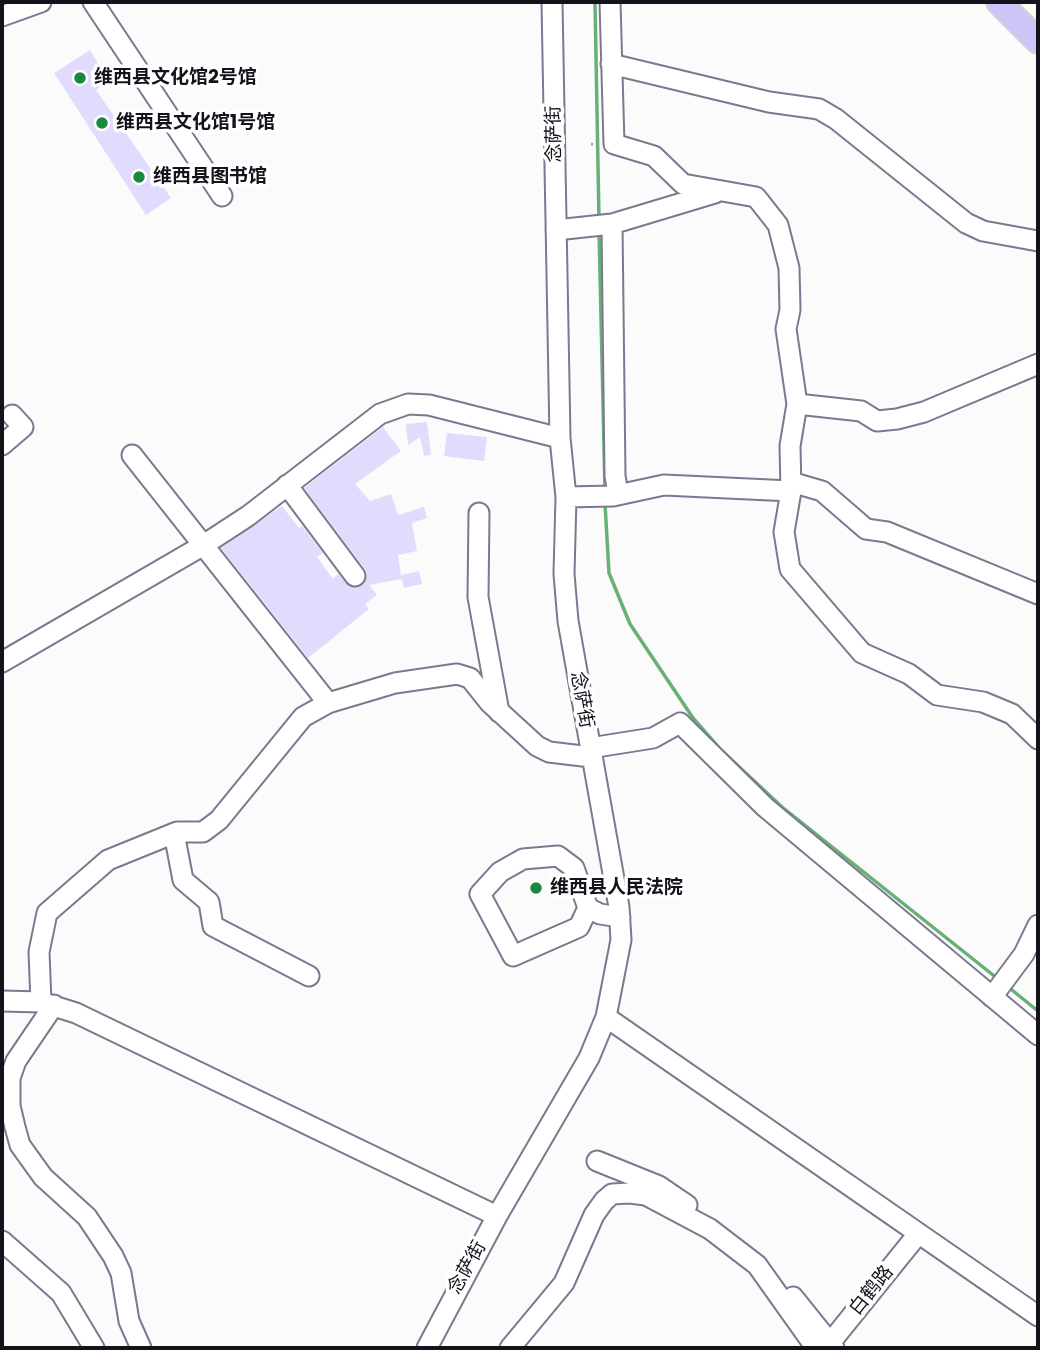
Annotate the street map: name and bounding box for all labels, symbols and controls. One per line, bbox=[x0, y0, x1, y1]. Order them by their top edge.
place label: 维西县文化馆2号馆 bbox=[94, 67, 257, 89]
marker: 维西县文化馆2号馆 bbox=[72, 70, 88, 86]
street label: 念萨街 bbox=[543, 105, 567, 163]
place label: 维西县文化馆1号馆 bbox=[116, 112, 275, 134]
marker: 维西县文化馆1号馆 bbox=[94, 115, 110, 131]
place label: 维西县图书馆 bbox=[153, 166, 267, 188]
marker: 维西县图书馆 bbox=[131, 169, 147, 185]
street label: 念萨街 bbox=[565, 670, 597, 730]
place label: 维西县人民法院 bbox=[550, 877, 683, 899]
marker: 维西县人民法院 bbox=[528, 880, 544, 896]
street label: 念萨街 bbox=[444, 1238, 492, 1298]
street label: 白鹤路 bbox=[845, 1262, 899, 1320]

